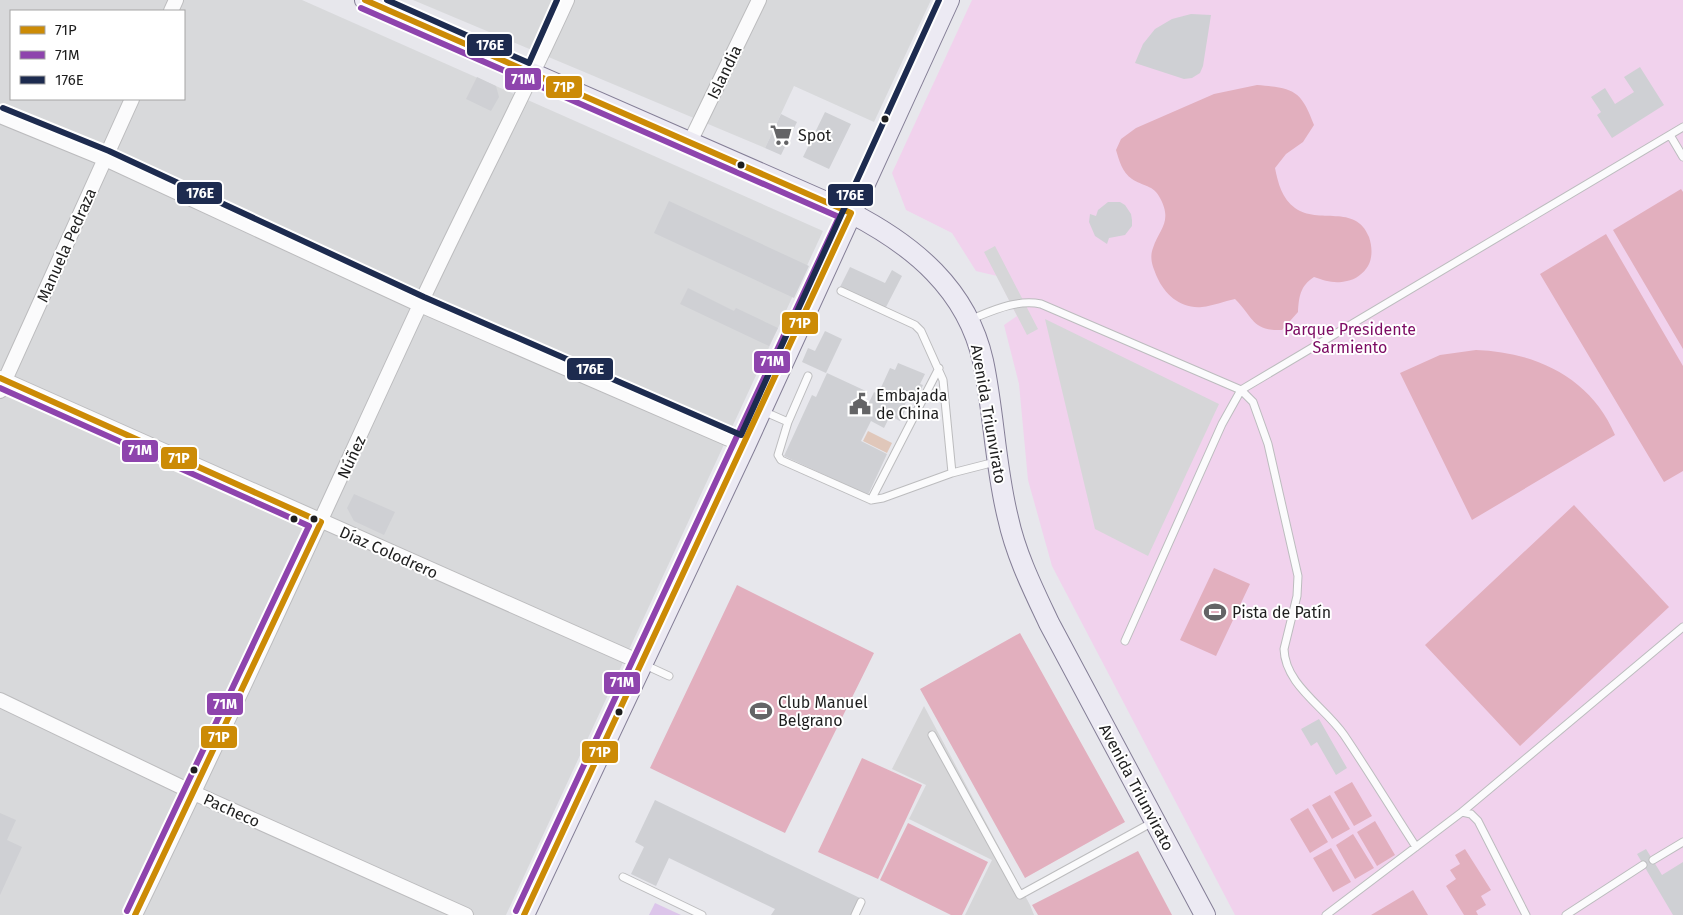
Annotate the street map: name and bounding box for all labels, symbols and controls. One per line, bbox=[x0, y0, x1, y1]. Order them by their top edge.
legend bbox=[10, 10, 185, 100]
text: 71P bbox=[55, 21, 77, 39]
line badge: 176E bbox=[466, 33, 513, 57]
text: 176E bbox=[476, 37, 504, 54]
street label: Islandia bbox=[703, 42, 746, 102]
text: 71M bbox=[55, 46, 80, 64]
line badge: 71M bbox=[504, 67, 542, 91]
text: 176E bbox=[55, 71, 84, 89]
text: 71M bbox=[511, 71, 535, 88]
line badge: 71P bbox=[545, 75, 583, 99]
text: 71P bbox=[553, 79, 575, 96]
unlabelled marker bbox=[880, 114, 890, 124]
supermarket icon: Spot bbox=[768, 122, 794, 148]
place label: Spot bbox=[798, 126, 832, 145]
unlabelled marker bbox=[736, 160, 746, 170]
line badge: 176E bbox=[176, 181, 223, 205]
line badge: 176E bbox=[827, 183, 874, 207]
street label: Manuela Pedraza bbox=[33, 185, 100, 305]
text: 176E bbox=[186, 185, 214, 202]
text: 176E bbox=[836, 187, 864, 204]
line badge: 71P bbox=[781, 311, 819, 335]
text: 71P bbox=[789, 315, 811, 332]
park label: Parque Presidente Sarmiento bbox=[1284, 320, 1416, 357]
street label: Avenida Triunvirato bbox=[967, 343, 1010, 485]
line badge: 71M bbox=[753, 350, 791, 374]
text: 71M bbox=[760, 353, 784, 370]
line badge: 176E bbox=[566, 357, 614, 381]
text: 176E bbox=[576, 361, 604, 378]
place label: Embajada de China bbox=[876, 386, 947, 423]
public building icon: Embajada de China bbox=[847, 391, 873, 417]
street label: Núñez bbox=[333, 433, 370, 482]
line badge: 71M bbox=[121, 439, 159, 463]
text: 71M bbox=[128, 442, 152, 459]
line badge: 71P bbox=[160, 446, 198, 470]
text: 71P bbox=[168, 450, 190, 467]
unlabelled marker bbox=[289, 514, 299, 524]
unlabelled marker bbox=[309, 514, 319, 524]
street label: Díaz Colodrero bbox=[337, 522, 441, 583]
sports icon: Pista de Patín bbox=[1202, 599, 1228, 625]
place label: Pista de Patín bbox=[1232, 603, 1331, 622]
line badge: 71M bbox=[603, 671, 641, 695]
text: 71M bbox=[610, 674, 634, 691]
line badge: 71M bbox=[206, 692, 244, 716]
place label: Club Manuel Belgrano bbox=[778, 693, 868, 730]
text: 71M bbox=[213, 696, 237, 713]
sports icon: Club Manuel Belgrano bbox=[748, 698, 774, 724]
unlabelled marker bbox=[614, 707, 624, 717]
street label: Avenida Triunvirato bbox=[1095, 721, 1178, 854]
line badge: 71P bbox=[200, 725, 238, 749]
text: 71P bbox=[208, 729, 230, 746]
line badge: 71P bbox=[581, 740, 619, 764]
text: 71P bbox=[589, 744, 611, 761]
unlabelled marker bbox=[189, 765, 199, 775]
street label: Pacheco bbox=[201, 790, 263, 831]

